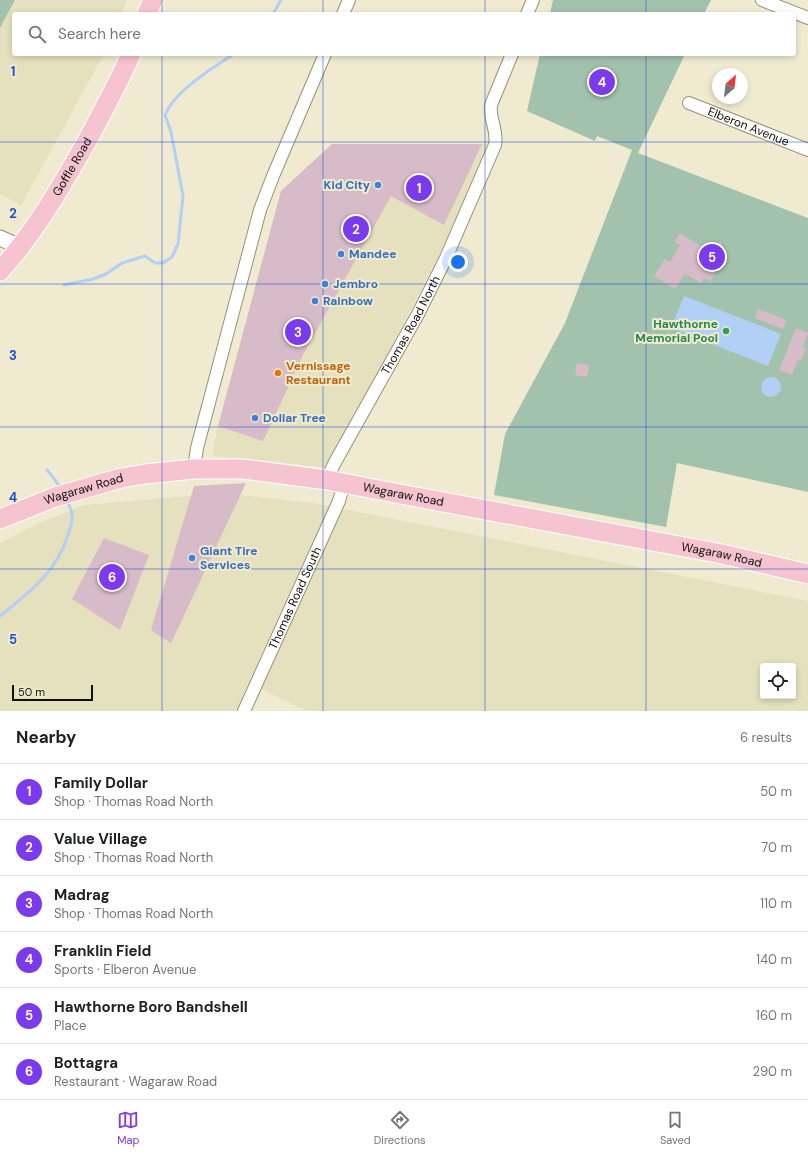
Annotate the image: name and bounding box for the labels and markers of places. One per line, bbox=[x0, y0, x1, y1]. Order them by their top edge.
pin: 4 bbox=[589, 67, 615, 97]
pin: 1 bbox=[406, 173, 432, 203]
place label: Kid City bbox=[324, 177, 371, 193]
marker: Kid City bbox=[373, 180, 383, 190]
pin: 2 bbox=[343, 214, 369, 244]
pin: 5 bbox=[699, 242, 725, 272]
place label: Mandee bbox=[349, 246, 396, 262]
marker: Mandee bbox=[336, 249, 346, 259]
place label: Jembro bbox=[333, 276, 378, 292]
marker: Jembro bbox=[320, 279, 330, 289]
place label: Rainbow bbox=[323, 293, 373, 309]
marker: Rainbow bbox=[310, 296, 320, 306]
place label: Hawthorne Memorial Pool bbox=[635, 316, 718, 346]
pin: 3 bbox=[285, 317, 311, 347]
marker: Hawthorne Memorial Pool bbox=[721, 326, 731, 336]
place label: Vernissage Restaurant bbox=[286, 358, 351, 388]
marker: Vernissage Restaurant bbox=[273, 368, 283, 378]
place label: Dollar Tree bbox=[263, 410, 326, 426]
marker: Dollar Tree bbox=[250, 413, 260, 423]
place label: Giant Tire Services bbox=[200, 543, 258, 573]
marker: Giant Tire Services bbox=[187, 553, 197, 563]
pin: 6 bbox=[99, 562, 125, 592]

